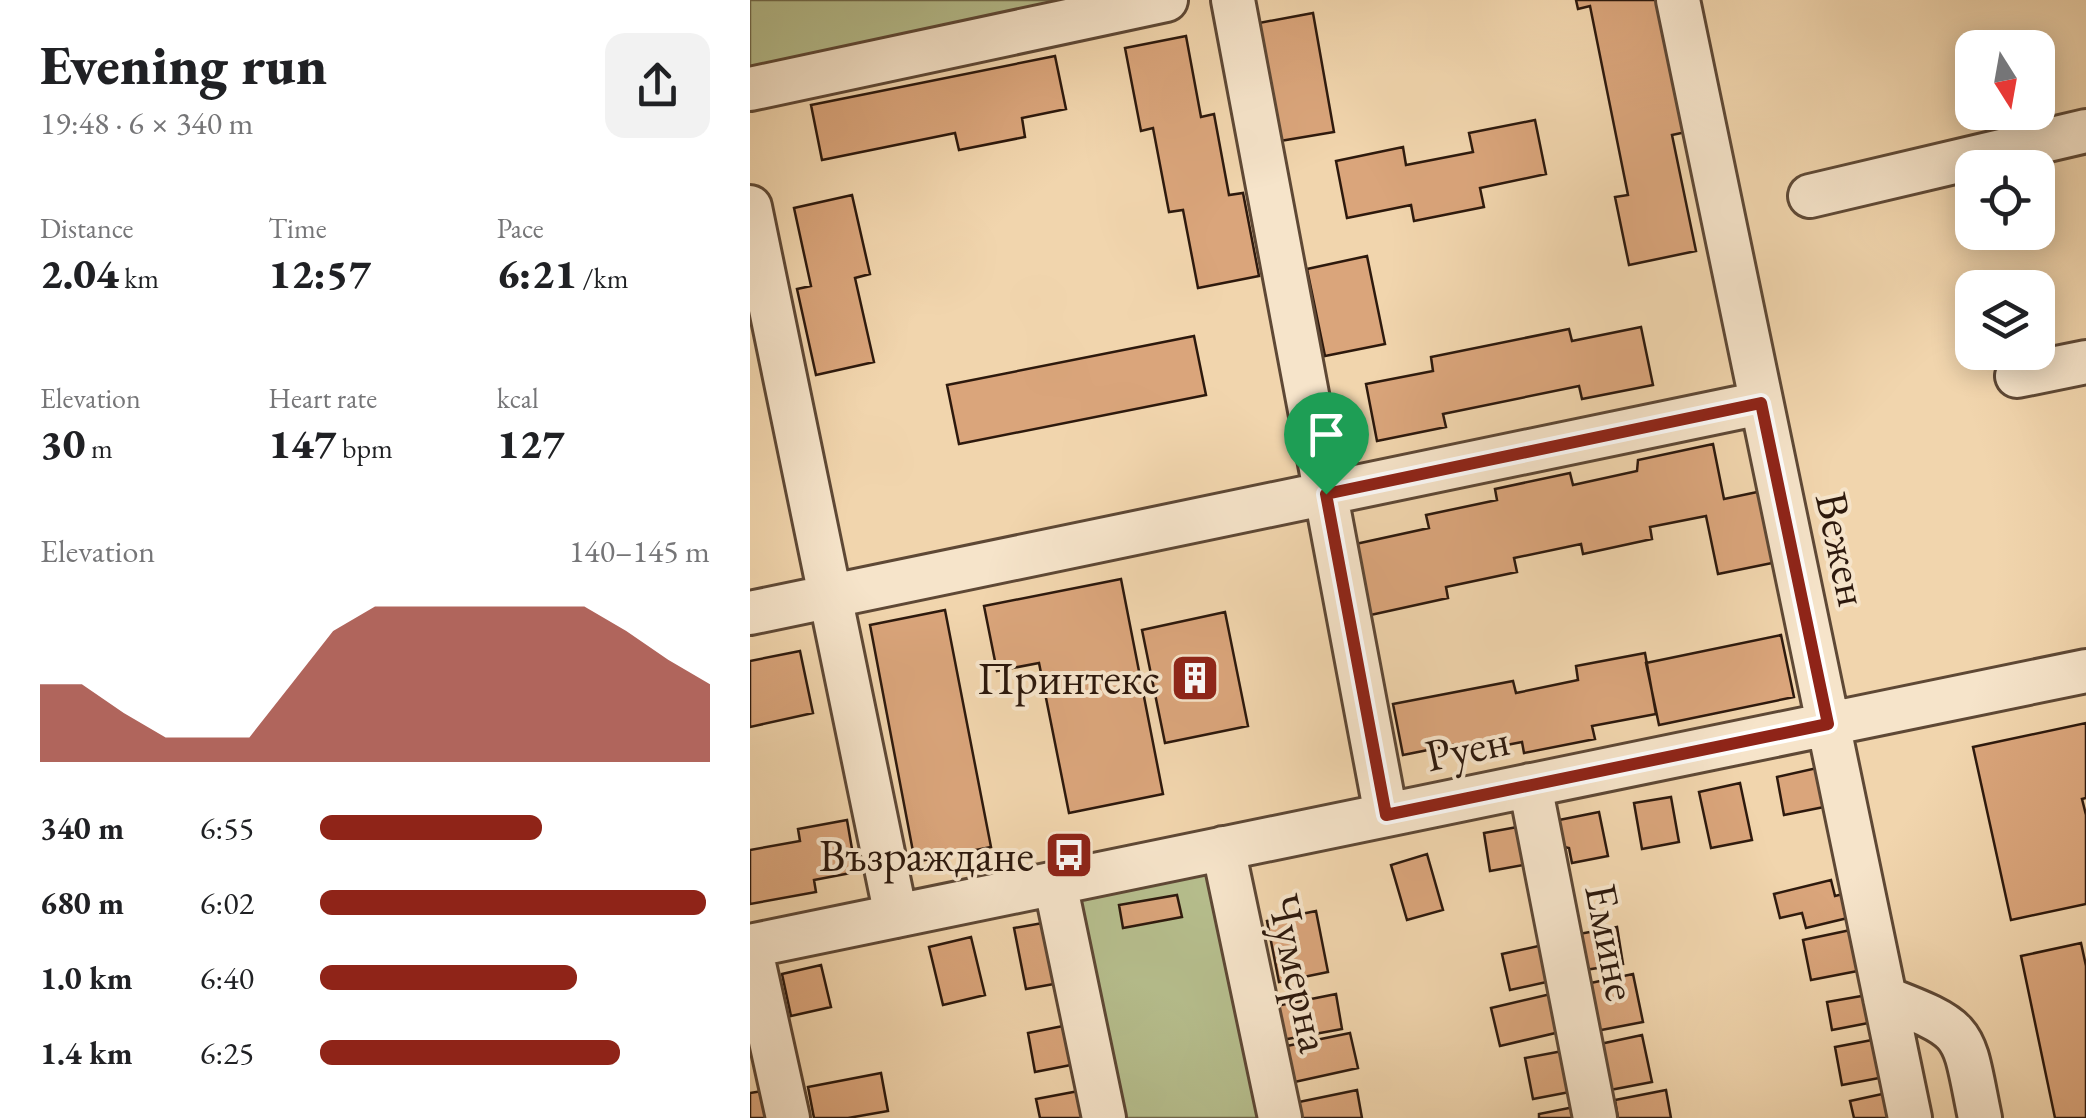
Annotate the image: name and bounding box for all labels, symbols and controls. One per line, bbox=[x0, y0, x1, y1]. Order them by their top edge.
text: Evening run bbox=[40, 29, 327, 100]
north arrow bbox=[1955, 30, 2055, 130]
map controls bbox=[1955, 30, 2055, 370]
button: share bbox=[605, 33, 710, 138]
text: 19:48 · 6 × 340 m bbox=[40, 102, 253, 144]
button: locate bbox=[1955, 150, 2055, 250]
text: Distance bbox=[40, 210, 134, 246]
text: Time bbox=[268, 210, 327, 246]
text: Pace bbox=[497, 210, 544, 246]
text: 2.04 bbox=[40, 246, 119, 301]
text: 12:57 bbox=[268, 246, 371, 301]
text: 6:21 bbox=[497, 246, 577, 301]
text: km bbox=[119, 260, 159, 296]
text: /km bbox=[577, 260, 629, 296]
button: layers bbox=[1955, 270, 2055, 370]
text: Elevation bbox=[40, 380, 141, 416]
text: Heart rate bbox=[268, 380, 377, 416]
text: kcal bbox=[497, 380, 539, 416]
pin bbox=[1284, 392, 1369, 495]
icon: arrive bbox=[1299, 407, 1354, 462]
text: 30 bbox=[40, 416, 85, 471]
text: 147 bbox=[268, 416, 336, 471]
text: 127 bbox=[497, 416, 565, 471]
text: m bbox=[85, 430, 113, 466]
text: bpm bbox=[336, 430, 393, 466]
street label: Вежен bbox=[1803, 487, 1883, 611]
text: Elevation bbox=[40, 530, 155, 572]
text: 140–145 m bbox=[569, 530, 710, 572]
place label: Принтекс bbox=[977, 649, 1160, 707]
building icon: Принтекс bbox=[1169, 652, 1221, 704]
street label: Руен bbox=[1420, 710, 1514, 784]
text: 340 m bbox=[40, 807, 124, 849]
text: 6:55 bbox=[200, 807, 254, 849]
place label: Възраждане bbox=[819, 826, 1034, 884]
bus stop icon: Възраждане bbox=[1043, 829, 1095, 881]
street label: Емине bbox=[1572, 878, 1652, 1006]
text: 680 m bbox=[40, 882, 124, 924]
text: 6:02 bbox=[200, 882, 254, 924]
street label: Чумерна bbox=[1255, 888, 1345, 1058]
text: 1.0 km bbox=[40, 957, 133, 999]
text: 6:40 bbox=[200, 957, 254, 999]
text: 1.4 km bbox=[40, 1032, 133, 1074]
text: 6:25 bbox=[200, 1032, 254, 1074]

